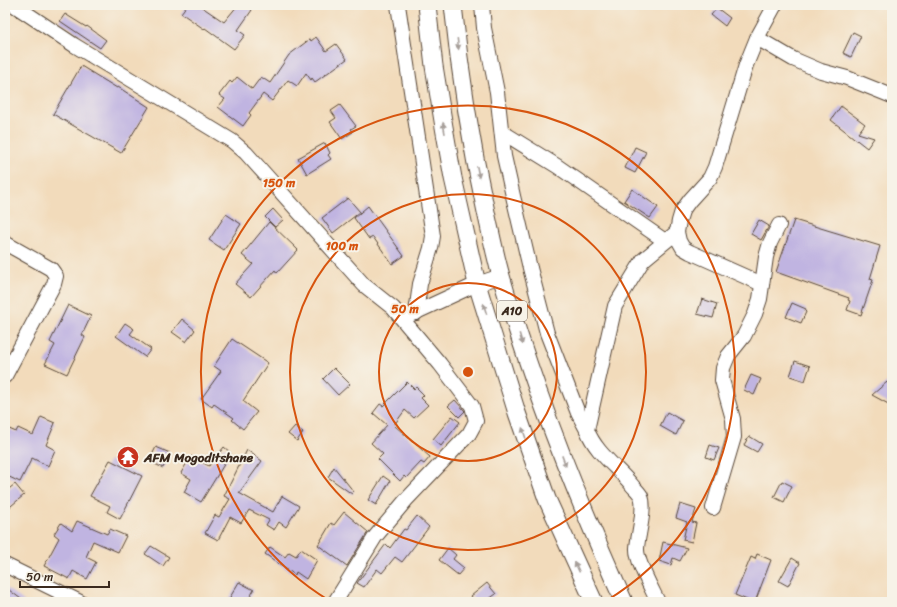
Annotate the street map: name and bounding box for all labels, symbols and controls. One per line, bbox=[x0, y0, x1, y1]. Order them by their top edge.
one-way arrow bbox=[455, 38, 461, 50]
one-way arrow bbox=[441, 122, 447, 134]
one-way arrow bbox=[475, 166, 481, 178]
text: 150 m bbox=[263, 172, 296, 194]
text: 100 m bbox=[326, 235, 359, 257]
text: 50 m bbox=[391, 298, 419, 320]
road number: A10 bbox=[497, 301, 527, 321]
one-way arrow bbox=[482, 303, 488, 315]
one-way arrow bbox=[518, 333, 524, 345]
centre of rings bbox=[461, 365, 475, 379]
one-way arrow bbox=[521, 427, 527, 439]
temple icon: AFM Mogoditshane bbox=[115, 444, 141, 470]
place label: AFM Mogoditshane bbox=[143, 446, 253, 469]
one-way arrow bbox=[561, 456, 567, 468]
one-way arrow bbox=[574, 561, 580, 573]
scale bar bbox=[20, 563, 109, 589]
text: 50 m bbox=[26, 566, 53, 588]

